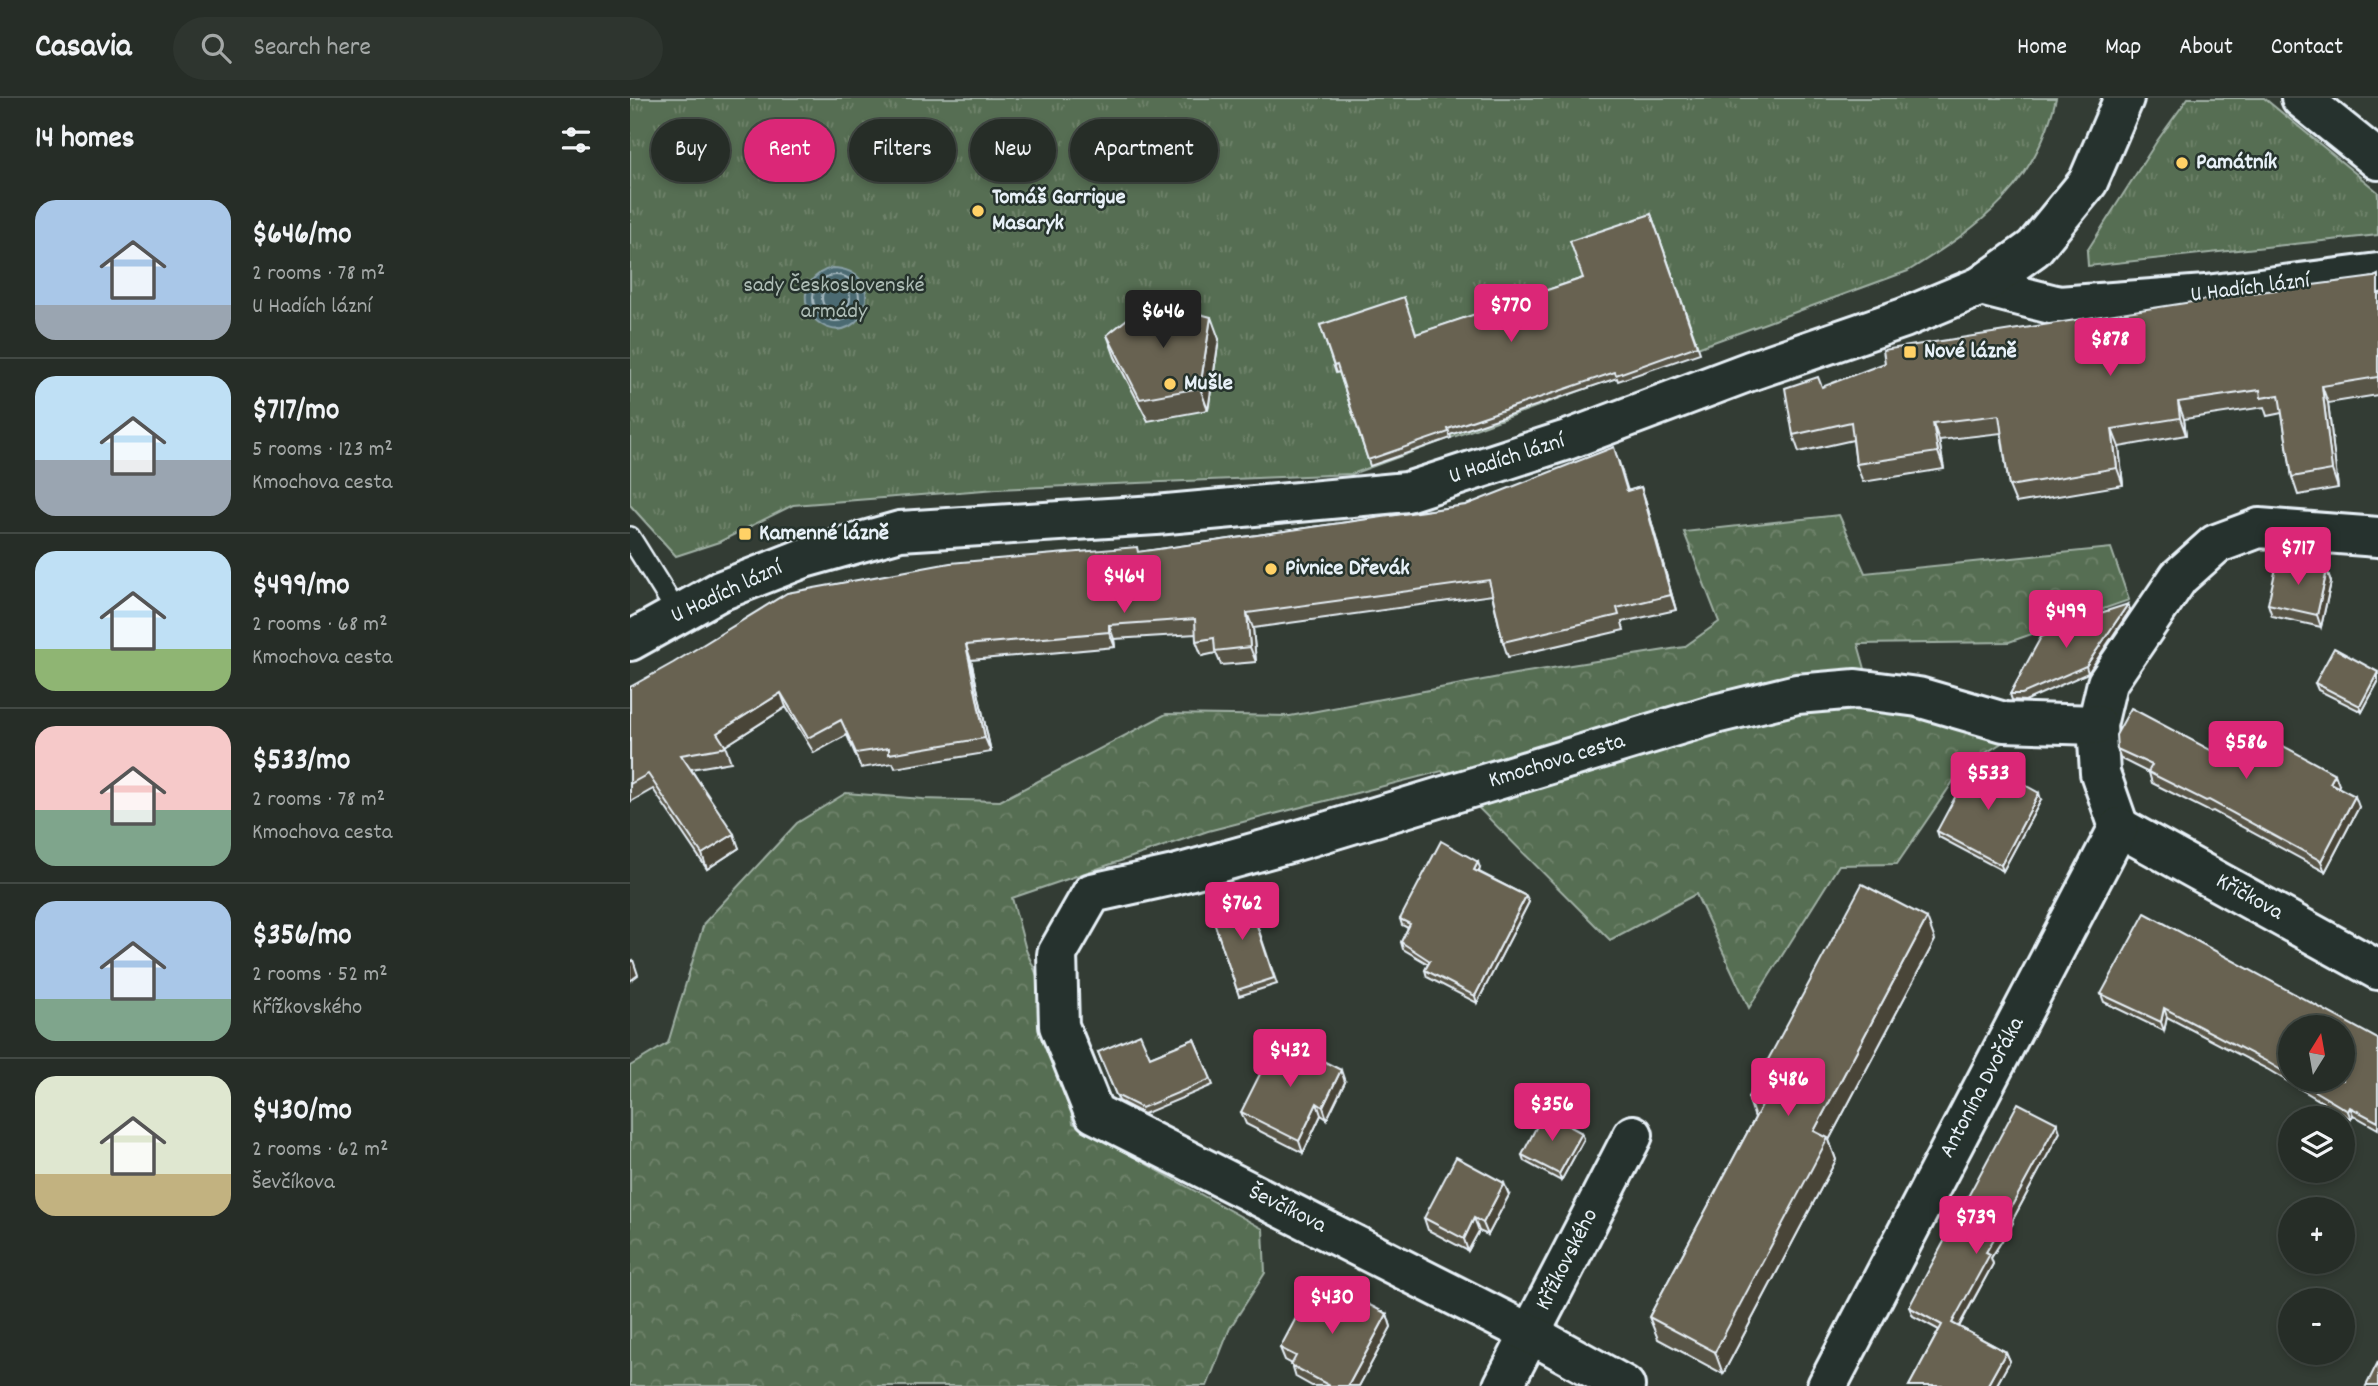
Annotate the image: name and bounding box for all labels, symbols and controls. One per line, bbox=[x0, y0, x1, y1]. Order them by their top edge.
search box bbox=[173, 17, 663, 80]
text: Casavia bbox=[35, 25, 131, 72]
icon: search bbox=[197, 29, 235, 67]
text: Search here bbox=[253, 30, 371, 67]
text: Home bbox=[2017, 31, 2067, 65]
text: Map bbox=[2105, 31, 2141, 65]
text: About bbox=[2179, 31, 2233, 65]
text: Contact bbox=[2271, 31, 2343, 65]
text: 14 homes bbox=[35, 119, 134, 162]
chip: Buy bbox=[651, 119, 730, 182]
chip: Rent bbox=[744, 119, 835, 182]
chip: Filters bbox=[849, 119, 956, 182]
chip: New bbox=[970, 119, 1056, 182]
chip: Apartment bbox=[1070, 119, 1218, 182]
icon: filters bbox=[557, 121, 595, 159]
place label: Památník bbox=[2196, 147, 2278, 180]
marker: Památník bbox=[2174, 155, 2190, 171]
place label: Tomáš Garrigue Masaryk bbox=[992, 182, 1126, 241]
marker: Tomáš Garrigue Masaryk bbox=[970, 203, 986, 219]
text: $646/mo bbox=[252, 215, 352, 258]
icon: home bbox=[91, 228, 175, 312]
text: 2 rooms · 78 m² bbox=[252, 258, 385, 291]
street label: U Hadích lázní bbox=[2189, 265, 2313, 313]
park label: sady Československé armády bbox=[743, 270, 925, 329]
pin: $770 bbox=[1470, 285, 1552, 344]
pin: $646 bbox=[1122, 290, 1204, 350]
text: $770 bbox=[1490, 290, 1532, 323]
text: U Hadích lázní bbox=[252, 291, 372, 324]
text: $646 bbox=[1141, 296, 1185, 329]
pin: $878 bbox=[2069, 318, 2151, 378]
text: $878 bbox=[2091, 324, 2129, 357]
place label: Nové lázně bbox=[1924, 336, 2017, 369]
marker: Nové lázně bbox=[1902, 344, 1918, 360]
place label: Mušle bbox=[1184, 368, 1233, 401]
marker: Mušle bbox=[1162, 376, 1178, 392]
text: $717/mo bbox=[252, 391, 339, 434]
icon: home bbox=[91, 404, 175, 488]
street label: U Hadích lázní bbox=[1445, 425, 1571, 494]
text: 5 rooms · 123 m² bbox=[252, 434, 393, 467]
text: Kmochova cesta bbox=[252, 467, 393, 500]
place label: Kamenné lázně bbox=[759, 518, 889, 551]
marker: Kamenné lázně bbox=[737, 526, 753, 542]
pin: $717 bbox=[2257, 528, 2339, 587]
text: $717 bbox=[2281, 533, 2315, 566]
street label: U Hadích lázní bbox=[666, 552, 790, 633]
place label: Pivnice Dřevák bbox=[1285, 553, 1410, 586]
pin: $464 bbox=[1083, 556, 1165, 615]
text: $464 bbox=[1103, 561, 1145, 594]
marker: Pivnice Dřevák bbox=[1263, 561, 1279, 577]
text: $499/mo bbox=[252, 566, 350, 609]
icon: home bbox=[91, 579, 175, 663]
pin: $499 bbox=[2025, 590, 2107, 650]
text: $499 bbox=[2045, 596, 2087, 629]
text: 2 rooms · 68 m² bbox=[252, 609, 388, 642]
text: Kmochova cesta bbox=[252, 642, 393, 675]
pin: $586 bbox=[2205, 722, 2287, 781]
street label: Kmochova cesta bbox=[1485, 725, 1630, 798]
text: $586 bbox=[2225, 727, 2267, 760]
text: $533/mo bbox=[252, 741, 350, 784]
pin: $533 bbox=[1947, 752, 2029, 812]
icon: home bbox=[91, 754, 175, 838]
text: $533 bbox=[1967, 758, 2009, 791]
text: 2 rooms · 78 m² bbox=[252, 784, 385, 817]
text: Kmochova cesta bbox=[252, 817, 393, 850]
street label: Křičkova bbox=[2209, 866, 2290, 931]
pin: $762 bbox=[1201, 882, 1283, 942]
text: $762 bbox=[1221, 888, 1263, 921]
text: $356/mo bbox=[252, 916, 352, 959]
icon: home bbox=[91, 929, 175, 1013]
text: 2 rooms · 52 m² bbox=[252, 959, 388, 992]
text: Křížkovského bbox=[252, 992, 362, 1025]
street label: Antonína Dvořáka bbox=[1932, 1011, 2035, 1164]
north arrow bbox=[2278, 1015, 2356, 1092]
map controls bbox=[2278, 1015, 2355, 1365]
pin: $432 bbox=[1249, 1030, 1331, 1089]
text: $432 bbox=[1269, 1035, 1311, 1068]
pin: $486 bbox=[1747, 1058, 1829, 1118]
text: $486 bbox=[1767, 1064, 1809, 1097]
pin: $356 bbox=[1511, 1084, 1593, 1143]
text: $356 bbox=[1530, 1089, 1574, 1122]
text: $430/mo bbox=[252, 1091, 352, 1134]
icon: home bbox=[91, 1104, 175, 1188]
button: layers bbox=[2278, 1106, 2355, 1183]
text: 2 rooms · 62 m² bbox=[252, 1134, 388, 1167]
text: Ševčíkova bbox=[252, 1167, 335, 1200]
street label: Ševčíkova bbox=[1243, 1177, 1332, 1243]
pin: $739 bbox=[1935, 1196, 2017, 1256]
button: + bbox=[2278, 1197, 2355, 1274]
text: $739 bbox=[1955, 1202, 1997, 1235]
street label: Křížkovského bbox=[1528, 1203, 1608, 1317]
pin: $430 bbox=[1291, 1276, 1373, 1336]
text: $430 bbox=[1310, 1282, 1354, 1315]
button: − bbox=[2278, 1288, 2355, 1365]

